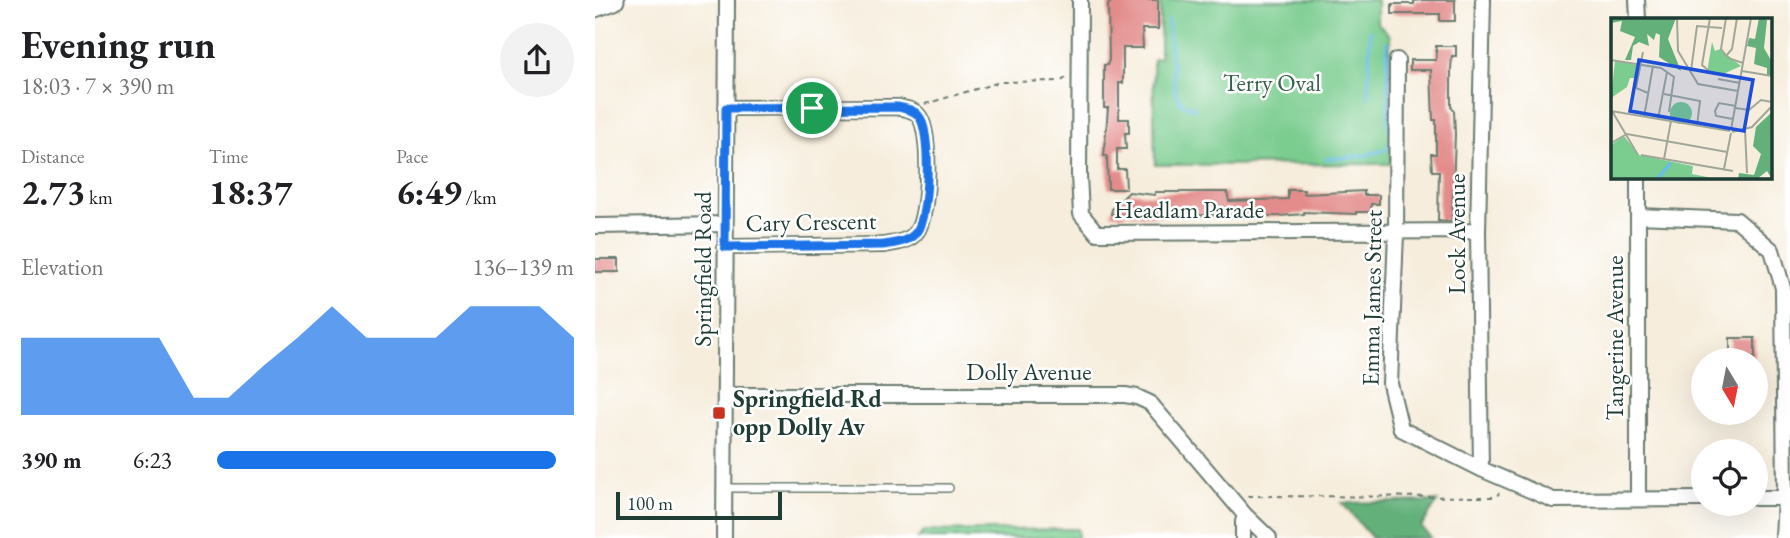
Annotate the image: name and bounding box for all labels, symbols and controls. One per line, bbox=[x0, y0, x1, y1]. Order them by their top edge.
inset map bbox=[1611, 18, 1773, 178]
text: Evening run bbox=[21, 20, 216, 69]
button: share bbox=[500, 23, 574, 97]
park label: Terry Oval bbox=[1223, 67, 1321, 98]
text: 18:03 · 7 × 390 m bbox=[21, 71, 174, 101]
pin bbox=[782, 78, 842, 138]
icon: arrive bbox=[793, 89, 831, 127]
text: Distance bbox=[21, 144, 84, 169]
text: Time bbox=[209, 144, 248, 169]
text: Pace bbox=[396, 144, 428, 169]
text: 2.73 bbox=[21, 169, 85, 214]
text: 18:37 bbox=[209, 169, 293, 214]
text: 6:49 bbox=[396, 169, 462, 214]
street label: Lock Avenue bbox=[1441, 174, 1472, 294]
text: km bbox=[85, 185, 113, 210]
text: /km bbox=[462, 185, 497, 210]
street label: Springfield Road bbox=[687, 190, 718, 347]
street label: Headlam Parade bbox=[1114, 194, 1264, 225]
street label: Cary Crescent bbox=[745, 205, 877, 238]
street label: Emma James Street bbox=[1354, 209, 1389, 386]
text: Elevation bbox=[21, 252, 104, 282]
text: 136–139 m bbox=[473, 252, 574, 282]
street label: Tangerine Avenue bbox=[1599, 255, 1630, 421]
north arrow bbox=[1691, 348, 1767, 425]
map controls bbox=[1691, 348, 1768, 516]
street label: Dolly Avenue bbox=[966, 356, 1092, 387]
place label: Springfield Rd opp Dolly Av bbox=[733, 383, 883, 443]
marker: Springfield Rd opp Dolly Av bbox=[711, 405, 727, 421]
button: locate bbox=[1691, 439, 1768, 516]
text: 390 m bbox=[21, 445, 82, 475]
text: 6:23 bbox=[133, 445, 172, 475]
scale bar bbox=[616, 489, 782, 521]
text: 100 m bbox=[627, 491, 673, 516]

